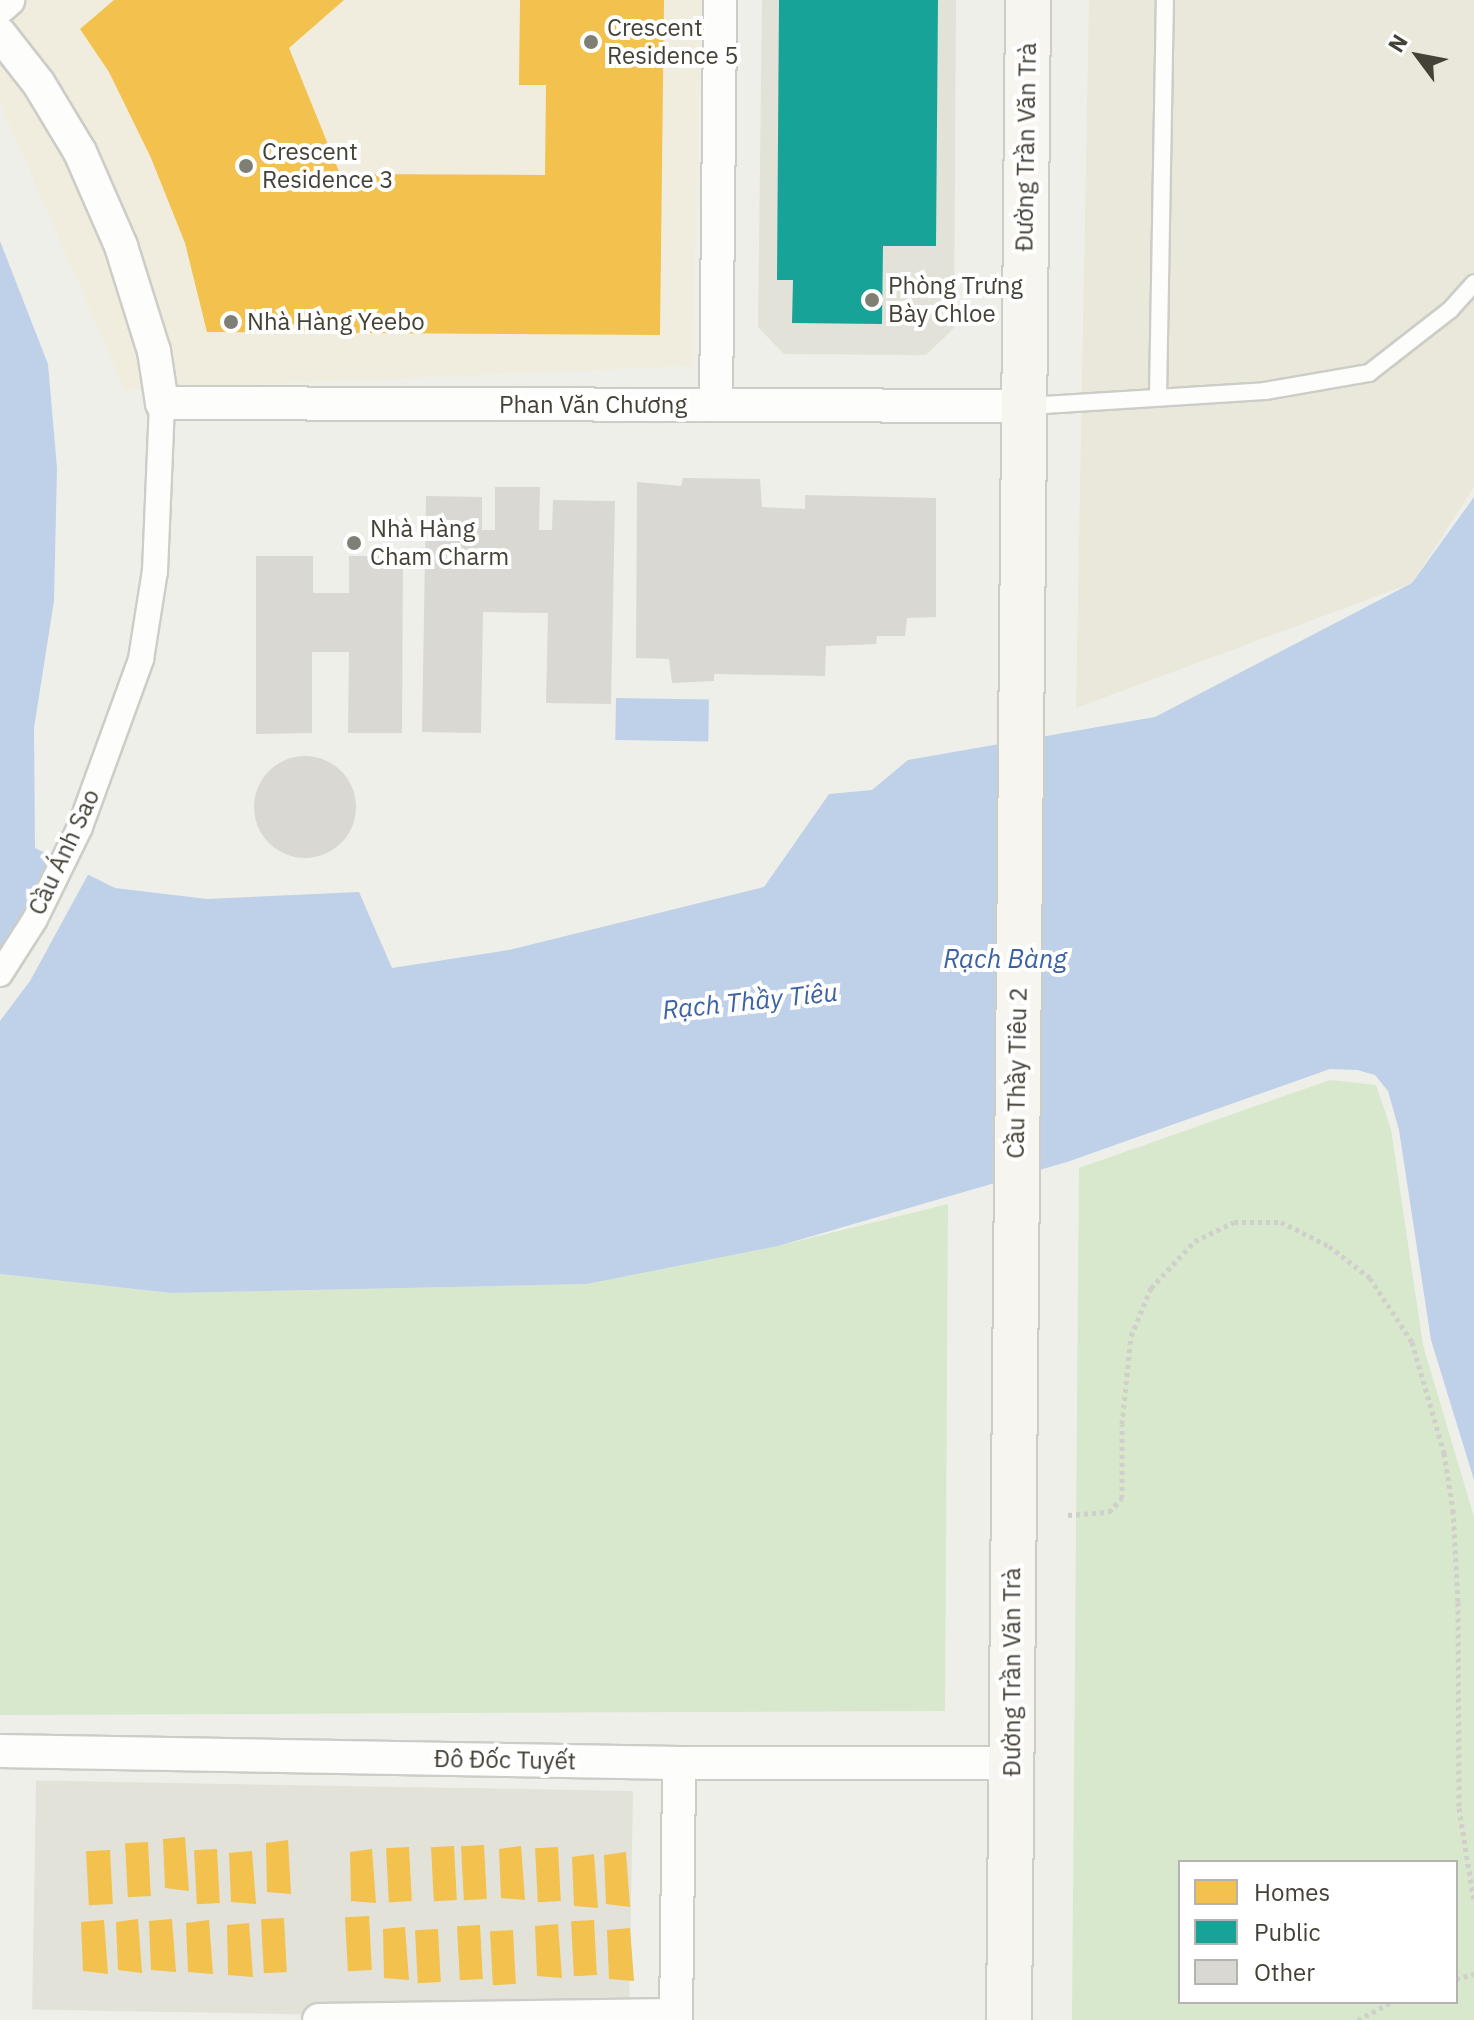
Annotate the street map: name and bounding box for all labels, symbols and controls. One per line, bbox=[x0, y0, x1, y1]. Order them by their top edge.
place label: Crescent Residence 5 bbox=[607, 14, 739, 70]
north arrow bbox=[1378, 16, 1458, 96]
text: N bbox=[1381, 29, 1414, 57]
marker: Crescent Residence 5 bbox=[582, 33, 600, 51]
street label: Đường Trần Văn Trà bbox=[1010, 42, 1042, 252]
place label: Crescent Residence 3 bbox=[262, 138, 394, 194]
marker: Crescent Residence 3 bbox=[237, 157, 255, 175]
place label: Phòng Trưng Bày Chloe bbox=[888, 272, 1023, 328]
marker: Phòng Trưng Bày Chloe bbox=[863, 291, 881, 309]
place label: Nhà Hàng Yeebo bbox=[247, 308, 425, 336]
marker: Nhà Hàng Yeebo bbox=[222, 313, 240, 331]
street label: Phan Văn Chương bbox=[499, 391, 687, 419]
place label: Nhà Hàng Cham Charm bbox=[370, 515, 509, 571]
marker: Nhà Hàng Cham Charm bbox=[345, 534, 363, 552]
street label: Cầu Ánh Sao bbox=[22, 784, 106, 920]
water label: Rạch Bàng bbox=[943, 943, 1067, 975]
water label: Rạch Thầy Tiêu bbox=[661, 976, 839, 1026]
street label: Cầu Thầy Tiêu 2 bbox=[1001, 987, 1033, 1159]
street label: Đường Trần Văn Trà bbox=[998, 1568, 1026, 1776]
street label: Đô Đốc Tuyết bbox=[434, 1744, 576, 1776]
legend bbox=[1178, 1860, 1458, 2004]
text: Homes bbox=[1254, 1876, 1330, 1908]
text: Public bbox=[1254, 1916, 1321, 1948]
text: Other bbox=[1254, 1956, 1315, 1988]

